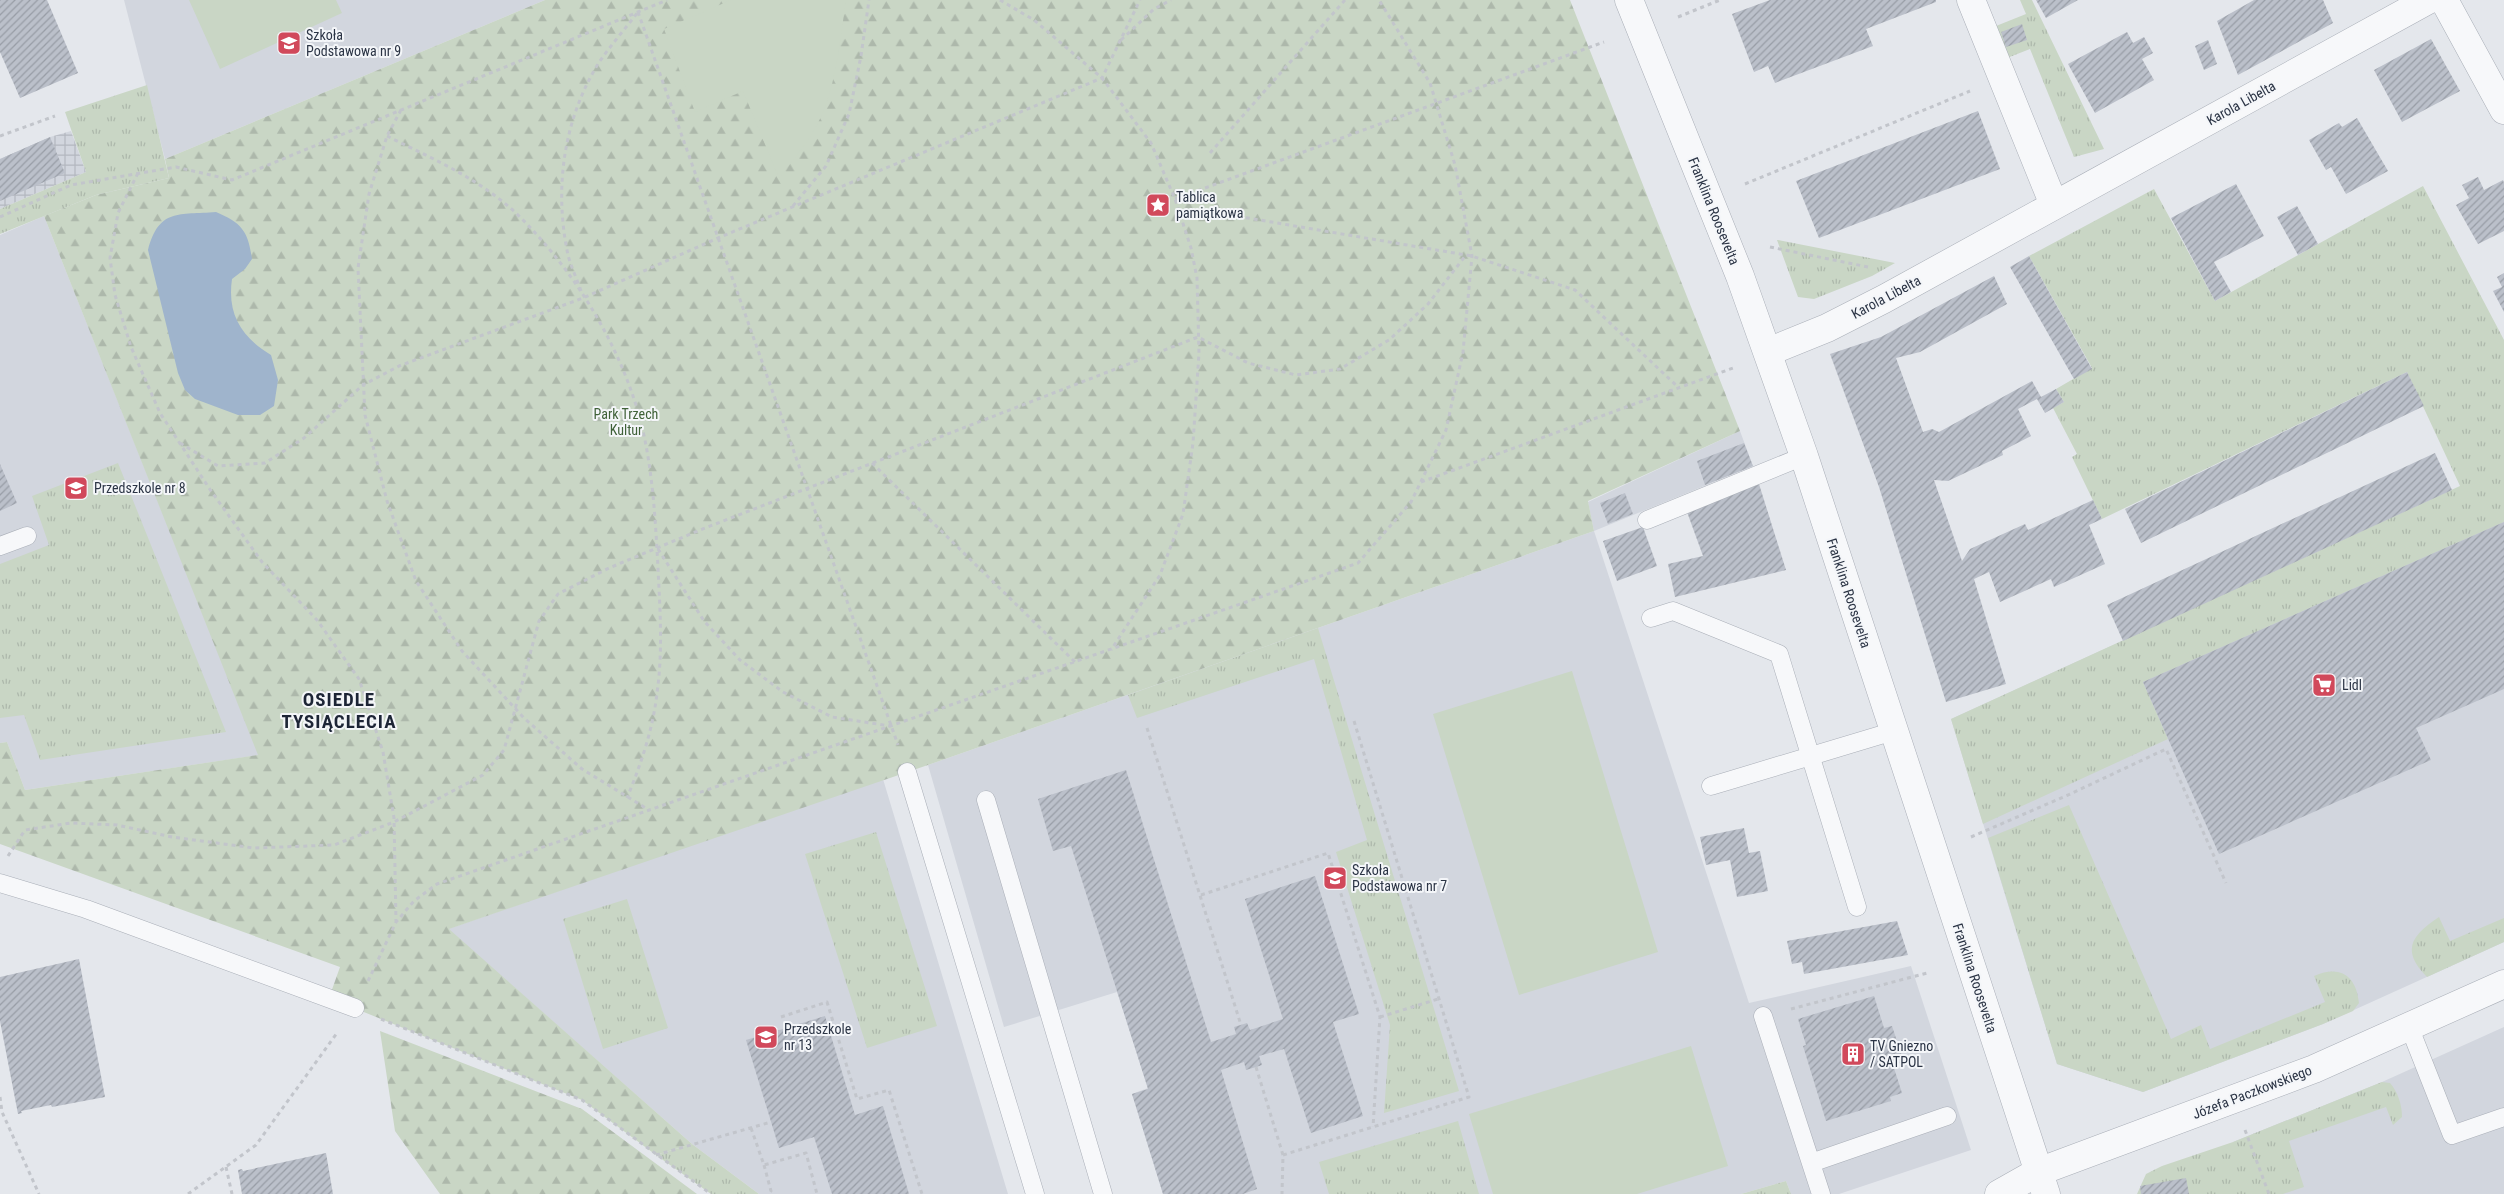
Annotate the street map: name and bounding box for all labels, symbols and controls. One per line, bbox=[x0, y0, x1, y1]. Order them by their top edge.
place label: Szkoła Podstawowa nr 9 bbox=[306, 27, 401, 59]
school or university icon: Szkoła Podstawowa nr 9 bbox=[276, 30, 302, 56]
street label: Karola Libelta bbox=[2204, 78, 2278, 128]
street label: Franklina Roosevelta bbox=[1685, 155, 1743, 267]
place label: Tablica pamiątkowa bbox=[1176, 189, 1243, 221]
place icon: Tablica pamiątkowa bbox=[1145, 192, 1171, 218]
street label: Karola Libelta bbox=[1849, 272, 1923, 322]
park label: Park Trzech Kultur bbox=[594, 406, 658, 438]
school or university icon: Przedszkole nr 8 bbox=[63, 475, 89, 501]
place label: Przedszkole nr 8 bbox=[94, 480, 186, 496]
street label: Franklina Roosevelta bbox=[1824, 536, 1874, 650]
supermarket icon: Lidl bbox=[2311, 672, 2337, 698]
place label: Lidl bbox=[2342, 677, 2362, 693]
district label: OSIEDLE TYSIĄCLECIA bbox=[281, 688, 397, 733]
place label: Szkoła Podstawowa nr 7 bbox=[1352, 862, 1447, 894]
school or university icon: Szkoła Podstawowa nr 7 bbox=[1322, 865, 1348, 891]
street label: Franklina Roosevelta bbox=[1950, 921, 2000, 1035]
place label: Przedszkole nr 13 bbox=[784, 1021, 852, 1053]
school or university icon: Przedszkole nr 13 bbox=[753, 1024, 779, 1050]
place label: TV Gniezno / SATPOL bbox=[1870, 1038, 1933, 1070]
building icon: TV Gniezno / SATPOL bbox=[1840, 1041, 1866, 1067]
street label: Józefa Paczkowskiego bbox=[2190, 1062, 2314, 1122]

